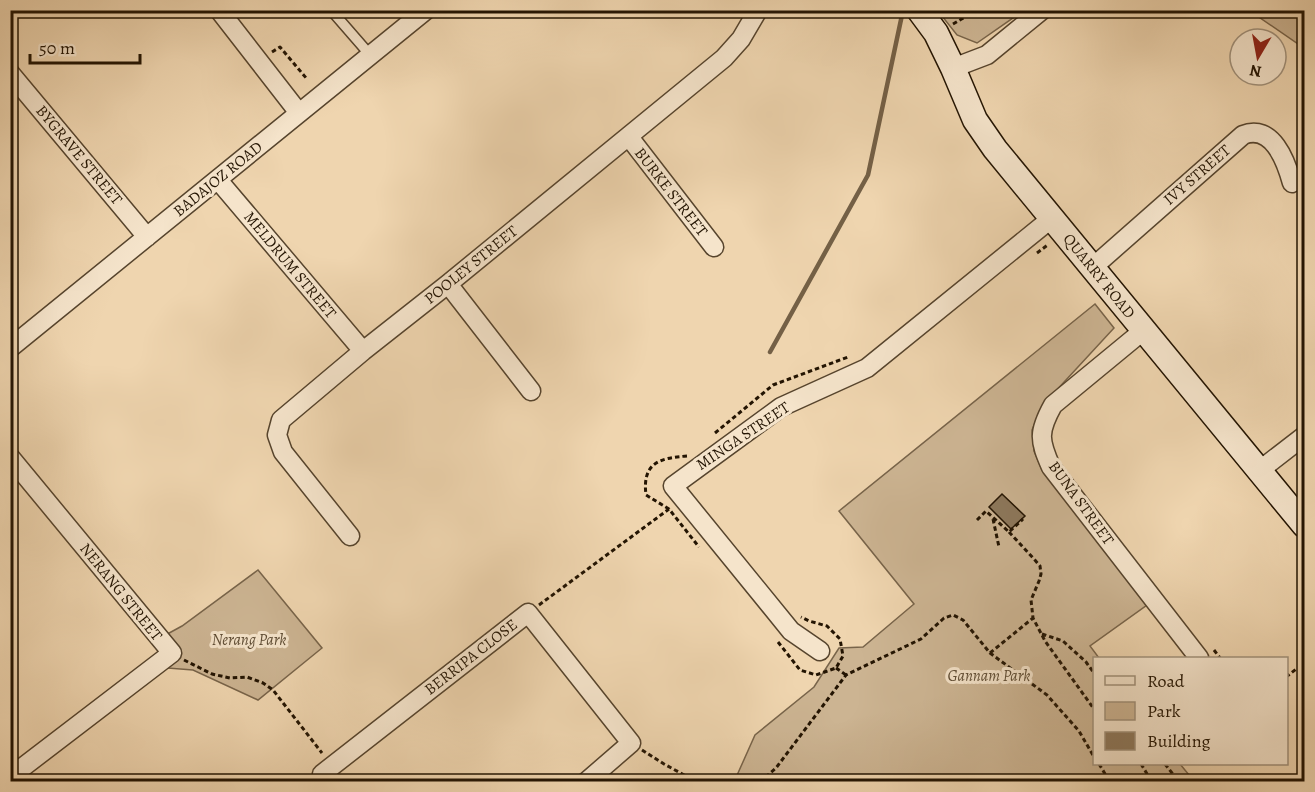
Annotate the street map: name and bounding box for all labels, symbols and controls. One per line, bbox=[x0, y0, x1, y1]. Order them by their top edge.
scale bar bbox=[30, 27, 140, 65]
north arrow bbox=[1228, 27, 1288, 87]
text: 50 m bbox=[39, 36, 75, 60]
text: N bbox=[1248, 59, 1263, 83]
street label: BYGRAVE STREET bbox=[31, 100, 127, 210]
street label: BADAJOZ ROAD bbox=[169, 136, 267, 222]
street label: IVY STREET bbox=[1159, 139, 1236, 210]
street label: BURKE STREET bbox=[629, 143, 713, 241]
street label: MELDRUM STREET bbox=[239, 207, 342, 324]
street label: POOLEY STREET bbox=[420, 220, 522, 309]
street label: QUARRY ROAD bbox=[1058, 229, 1140, 323]
street label: MINGA STREET bbox=[692, 396, 794, 475]
street label: BUNA STREET bbox=[1043, 457, 1119, 550]
street label: NERANG STREET bbox=[75, 538, 167, 646]
street label: BERRIPA CLOSE bbox=[420, 614, 522, 700]
park label: Nerang Park bbox=[212, 629, 286, 651]
legend bbox=[1093, 657, 1288, 765]
park label: Gannam Park bbox=[948, 665, 1030, 687]
text: Road bbox=[1147, 669, 1185, 693]
text: Park bbox=[1147, 699, 1181, 723]
text: Building bbox=[1147, 729, 1211, 753]

